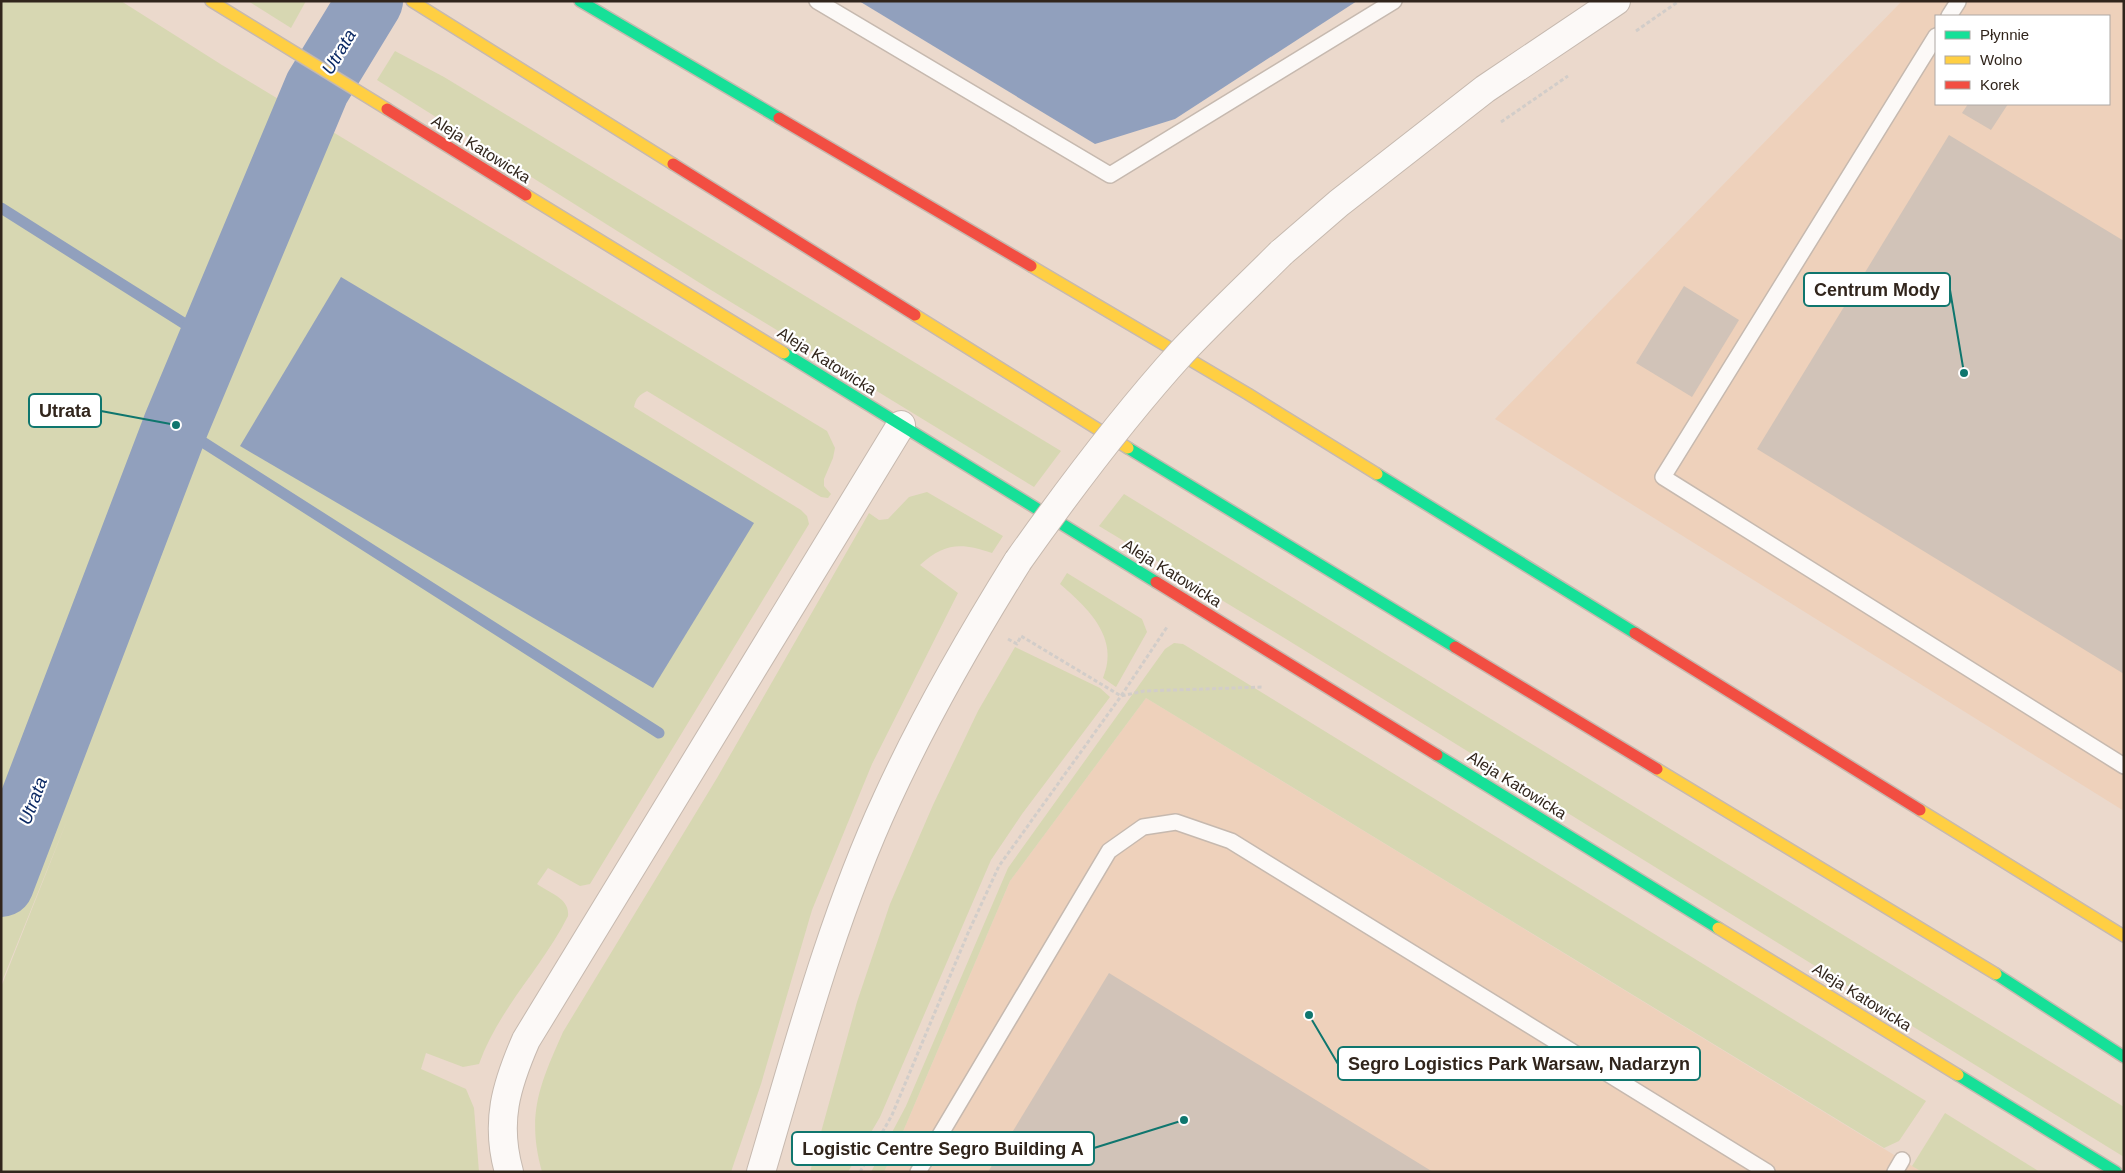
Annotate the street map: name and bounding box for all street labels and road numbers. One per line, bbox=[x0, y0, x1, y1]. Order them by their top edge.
street label: Aleja Katowicka bbox=[429, 112, 533, 186]
street label: Aleja Katowicka bbox=[775, 324, 879, 398]
street label: Aleja Katowicka bbox=[1120, 536, 1224, 610]
street label: Aleja Katowicka bbox=[1465, 748, 1569, 822]
street label: Aleja Katowicka bbox=[1810, 960, 1914, 1034]

